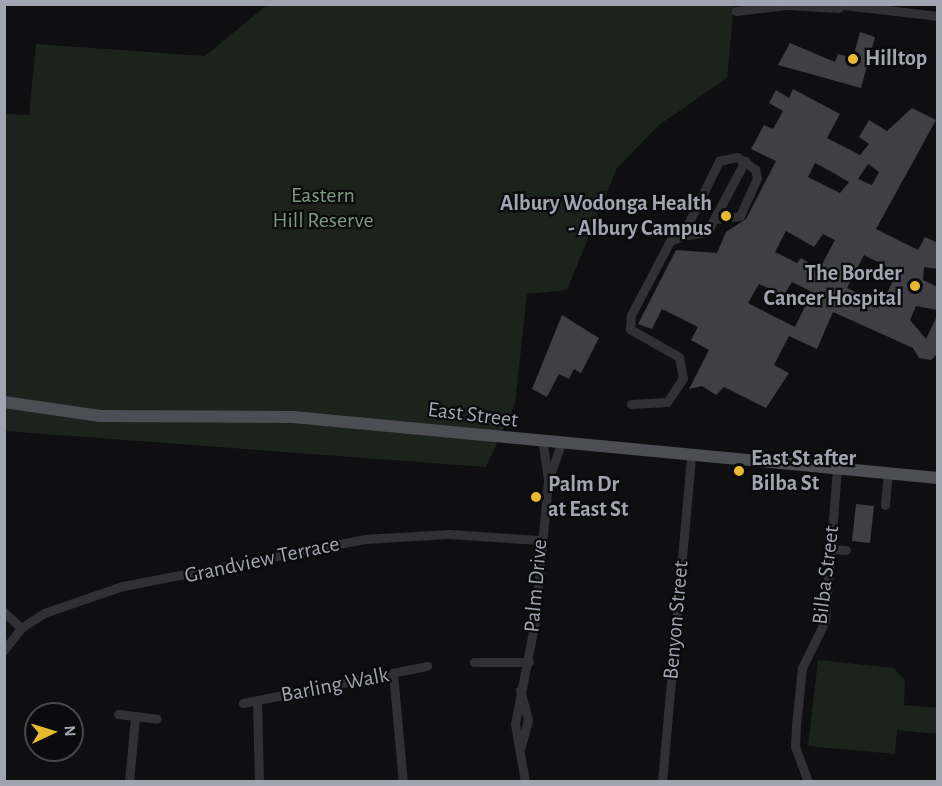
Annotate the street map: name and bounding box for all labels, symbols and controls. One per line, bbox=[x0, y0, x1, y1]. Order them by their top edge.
place label: Hilltop bbox=[865, 46, 927, 72]
marker: Hilltop bbox=[846, 52, 860, 66]
park label: Eastern Hill Reserve bbox=[272, 182, 374, 234]
place label: Albury Wodonga Health - Albury Campus bbox=[500, 190, 712, 242]
marker: Albury Wodonga Health - Albury Campus bbox=[717, 207, 735, 225]
place label: The Border Cancer Hospital bbox=[764, 260, 902, 312]
marker: The Border Cancer Hospital bbox=[906, 277, 924, 295]
street label: East Street bbox=[426, 396, 520, 434]
place label: East St after Bilba St bbox=[751, 445, 856, 496]
marker: East St after Bilba St bbox=[732, 464, 746, 478]
place label: Palm Dr at East St bbox=[548, 471, 628, 522]
marker: Palm Dr at East St bbox=[529, 490, 543, 504]
street label: Bilba Street bbox=[807, 524, 845, 626]
street label: Grandview Terrace bbox=[182, 531, 342, 589]
street label: Palm Drive bbox=[519, 538, 553, 634]
street label: Benyon Street bbox=[658, 560, 694, 680]
street label: Barling Walk bbox=[279, 662, 391, 708]
north arrow bbox=[24, 702, 84, 762]
text: N bbox=[62, 725, 78, 737]

